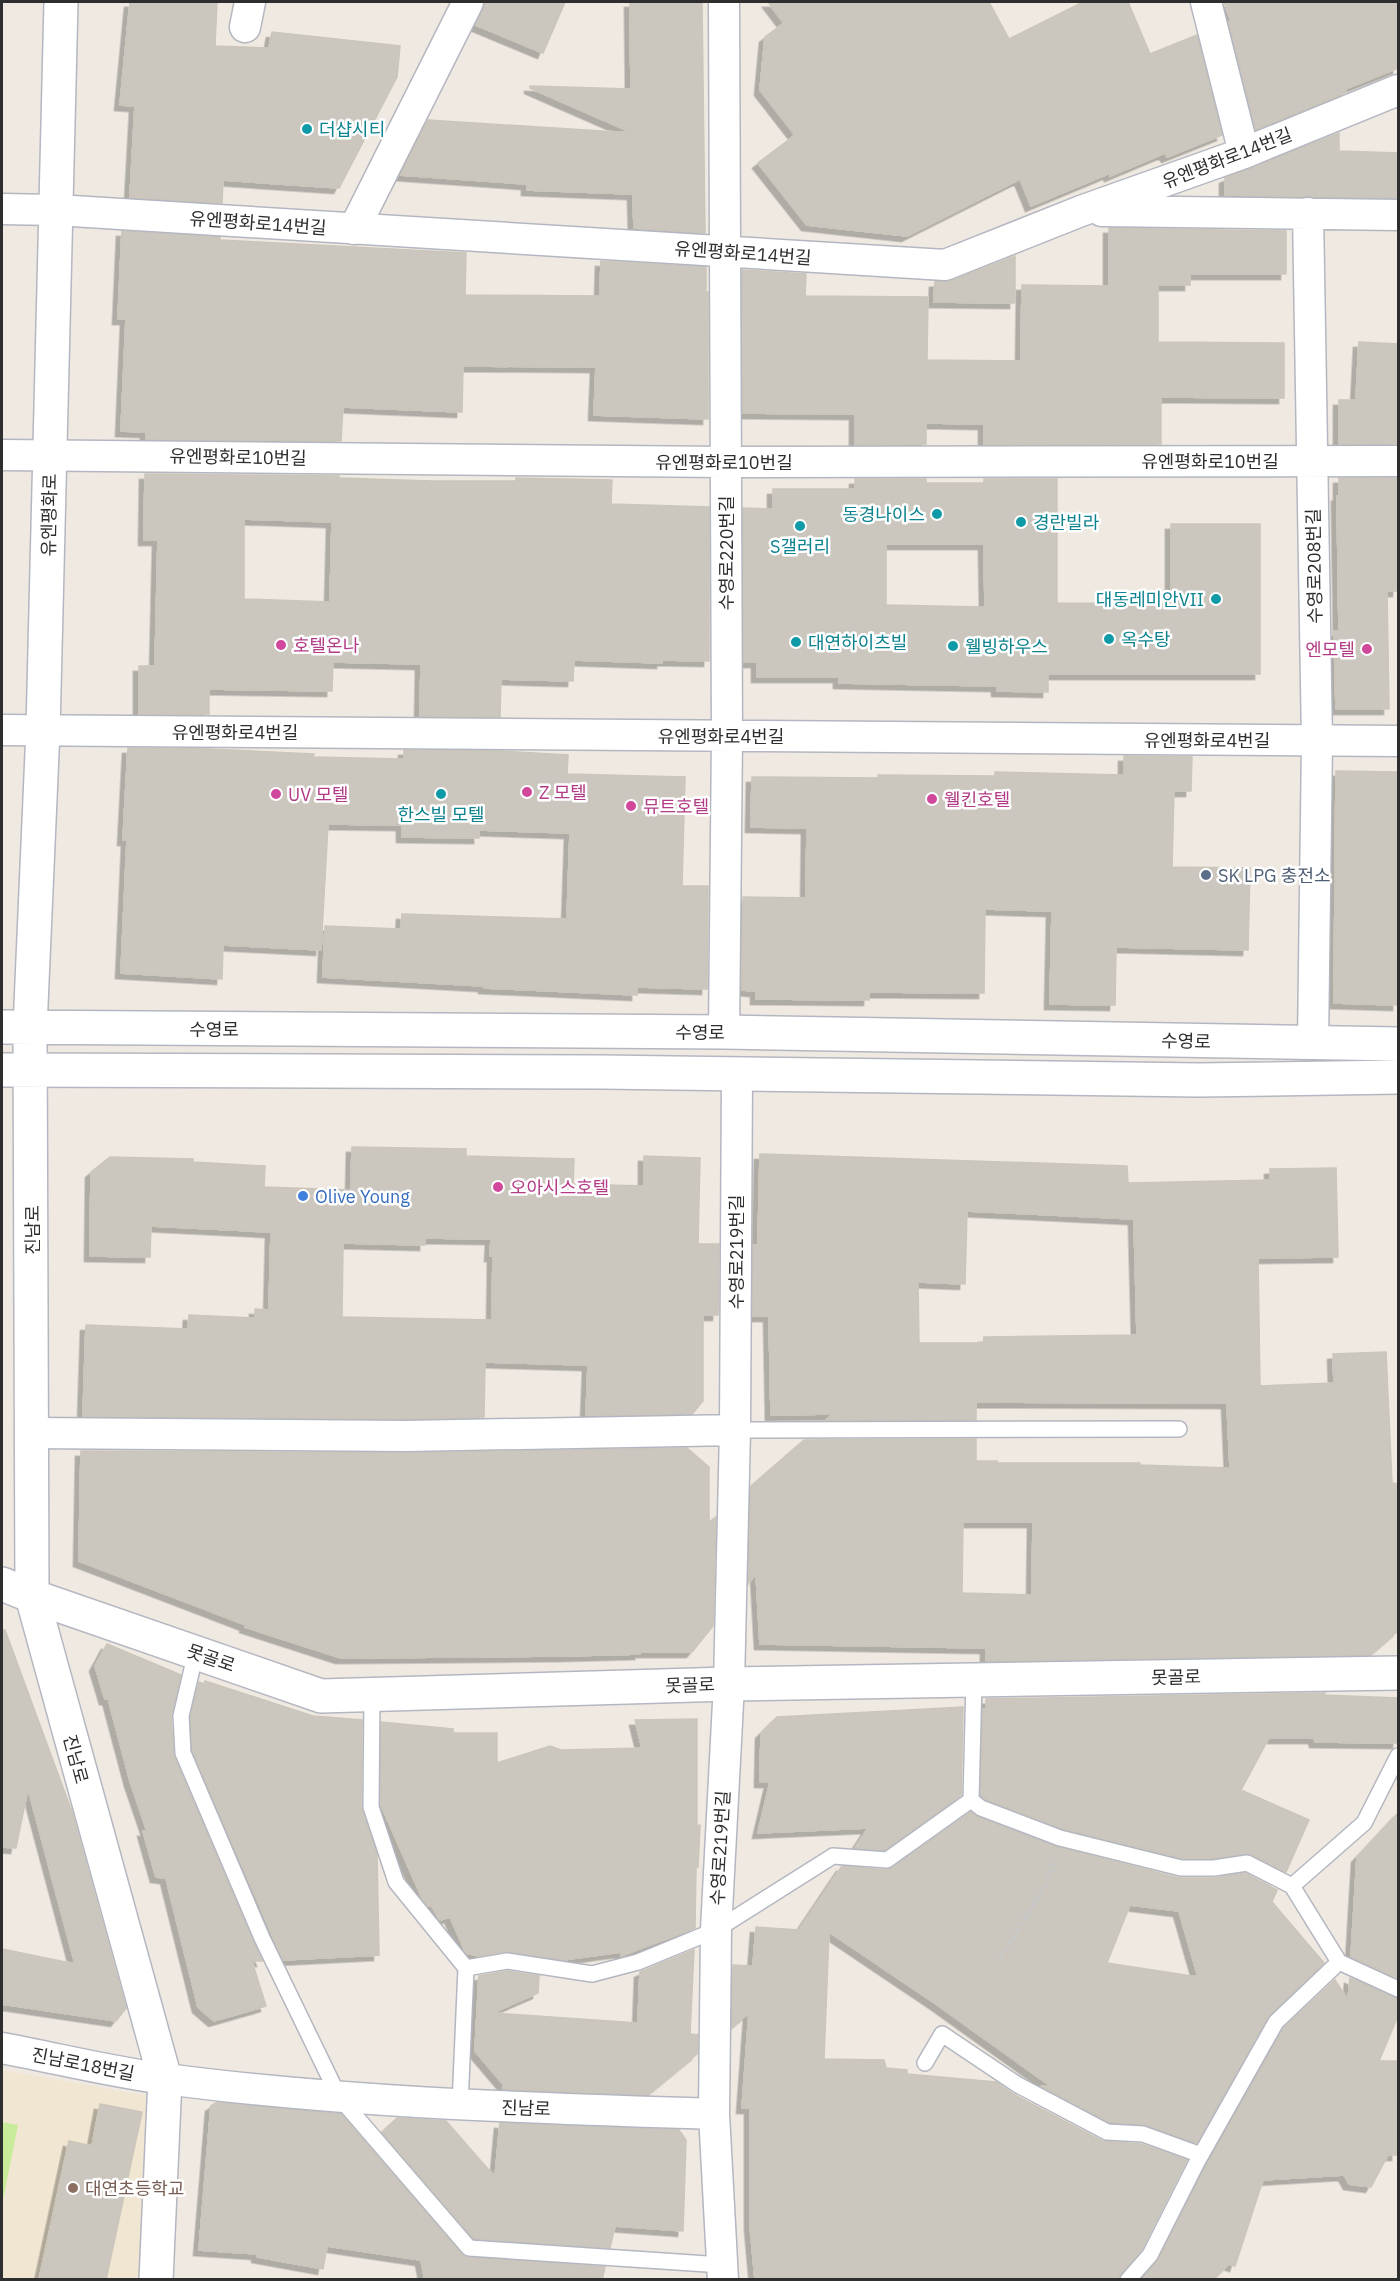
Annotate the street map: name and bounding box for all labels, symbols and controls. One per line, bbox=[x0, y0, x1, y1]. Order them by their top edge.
place label: 더샵시티 bbox=[319, 118, 385, 141]
marker: 더샵시티 bbox=[300, 122, 314, 136]
street label: 유엔평화로14번길 bbox=[1159, 123, 1295, 193]
street label: 유엔평화로14번길 bbox=[189, 207, 327, 239]
street label: 유엔평화로14번길 bbox=[674, 237, 812, 269]
street label: 유엔평화로10번길 bbox=[169, 444, 307, 470]
street label: 유엔평화로10번길 bbox=[1141, 450, 1279, 473]
street label: 유엔평화로10번길 bbox=[655, 451, 793, 474]
street label: 유엔평화로 bbox=[37, 473, 61, 557]
street label: 수영로220번길 bbox=[715, 495, 738, 611]
place label: 동경나이스 bbox=[842, 503, 925, 526]
marker: 동경나이스 bbox=[930, 507, 944, 521]
street label: 수영로208번길 bbox=[1301, 508, 1327, 624]
place label: 경란빌라 bbox=[1033, 511, 1100, 534]
marker: 경란빌라 bbox=[1014, 515, 1028, 529]
marker: S갤러리 bbox=[793, 519, 807, 533]
place label: S갤러리 bbox=[770, 535, 830, 558]
place label: 대동레미안VII bbox=[1096, 588, 1204, 611]
marker: 대동레미안VII bbox=[1209, 592, 1223, 606]
place label: 옥수탕 bbox=[1121, 628, 1171, 651]
place label: 대연하이츠빌 bbox=[808, 631, 907, 654]
marker: 옥수탕 bbox=[1102, 632, 1116, 646]
place label: 호텔온나 bbox=[293, 634, 359, 657]
marker: 대연하이츠빌 bbox=[789, 635, 803, 649]
place label: 웰빙하우스 bbox=[965, 635, 1048, 658]
marker: 호텔온나 bbox=[274, 638, 288, 652]
place label: 엔모텔 bbox=[1305, 638, 1355, 661]
marker: 웰빙하우스 bbox=[946, 639, 960, 653]
marker: 엔모텔 bbox=[1360, 642, 1374, 656]
street label: 유엔평화로4번길 bbox=[172, 721, 298, 744]
street label: 유엔평화로4번길 bbox=[658, 725, 784, 748]
street label: 유엔평화로4번길 bbox=[1144, 729, 1270, 752]
place label: Z 모텔 bbox=[539, 781, 587, 804]
place label: UV 모텔 bbox=[288, 783, 349, 806]
marker: Z 모텔 bbox=[520, 785, 534, 799]
marker: UV 모텔 bbox=[269, 787, 283, 801]
marker: 한스빌 모텔 bbox=[434, 787, 448, 801]
place label: 웰킨호텔 bbox=[944, 788, 1010, 811]
marker: 웰킨호텔 bbox=[925, 792, 939, 806]
place label: 뮤트호텔 bbox=[643, 795, 709, 818]
marker: 뮤트호텔 bbox=[624, 799, 638, 813]
place label: 한스빌 모텔 bbox=[397, 803, 485, 826]
place label: SK LPG 충전소 bbox=[1218, 864, 1330, 887]
marker: SK LPG 충전소 bbox=[1199, 868, 1213, 882]
street label: 수영로 bbox=[189, 1018, 239, 1041]
street label: 수영로 bbox=[675, 1021, 725, 1044]
street label: 수영로 bbox=[1161, 1029, 1211, 1053]
place label: 오아시스호텔 bbox=[510, 1176, 609, 1199]
marker: 오아시스호텔 bbox=[491, 1180, 505, 1194]
place label: Olive Young bbox=[315, 1185, 410, 1208]
marker: Olive Young bbox=[296, 1189, 310, 1203]
street label: 수영로219번길 bbox=[725, 1194, 748, 1310]
street label: 진남로 bbox=[21, 1205, 44, 1255]
street label: 못골로 bbox=[184, 1639, 238, 1677]
street label: 못골로 bbox=[1151, 1665, 1201, 1689]
street label: 못골로 bbox=[665, 1673, 715, 1697]
street label: 진남로 bbox=[58, 1732, 94, 1786]
street label: 수영로219번길 bbox=[706, 1790, 734, 1906]
street label: 진남로18번길 bbox=[30, 2043, 136, 2085]
street label: 진남로 bbox=[501, 2096, 551, 2120]
place label: 대연초등학교 bbox=[85, 2177, 184, 2200]
marker: 대연초등학교 bbox=[66, 2181, 80, 2195]

